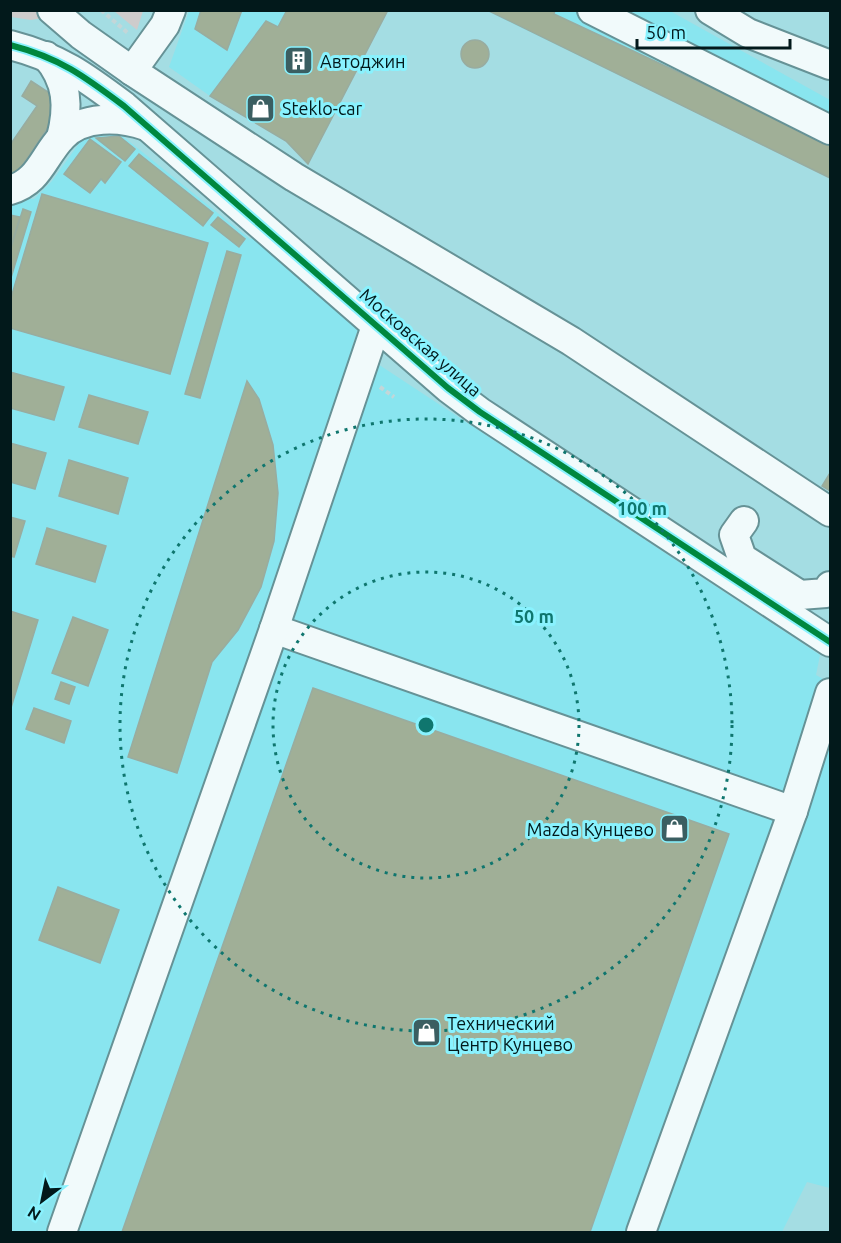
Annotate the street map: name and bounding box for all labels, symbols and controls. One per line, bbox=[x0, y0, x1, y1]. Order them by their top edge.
scale bar bbox=[637, 12, 790, 50]
text: 50 m bbox=[646, 22, 686, 42]
building icon: Автоджин bbox=[283, 45, 315, 77]
place label: Автоджин bbox=[320, 51, 406, 71]
shop icon: Steklo-car bbox=[245, 92, 277, 124]
place label: Steklo-car bbox=[282, 98, 363, 118]
street label: Московская улица bbox=[356, 284, 486, 400]
text: 100 m bbox=[617, 498, 667, 518]
text: 50 m bbox=[514, 606, 554, 626]
centre of rings bbox=[416, 715, 436, 735]
shop icon: Mazda Кунцево bbox=[659, 813, 691, 845]
place label: Mazda Кунцево bbox=[527, 819, 654, 839]
place label: Технический Центр Кунцево bbox=[447, 1013, 573, 1054]
shop icon: Технический Центр Кунцево bbox=[410, 1017, 442, 1049]
north arrow bbox=[12, 1171, 72, 1231]
text: N bbox=[24, 1203, 44, 1225]

